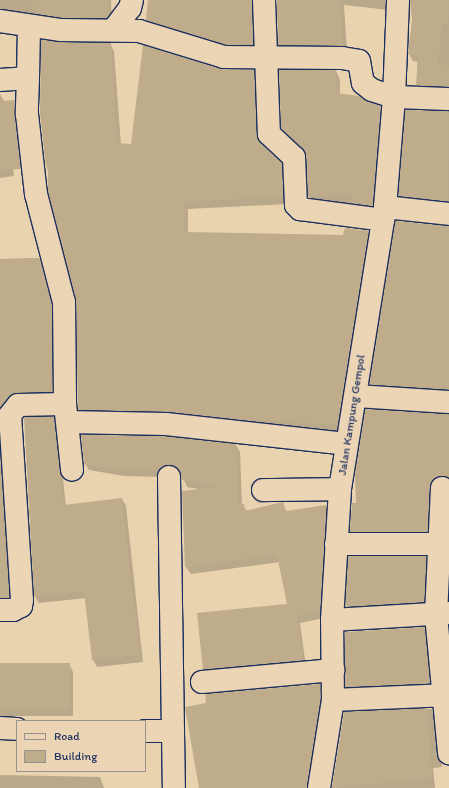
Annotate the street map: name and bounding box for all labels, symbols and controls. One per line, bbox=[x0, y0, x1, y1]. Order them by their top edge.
street label: Jalan Kampung Gempol bbox=[335, 354, 369, 476]
legend bbox=[16, 720, 146, 772]
text: Road bbox=[54, 729, 80, 743]
text: Building bbox=[54, 749, 97, 763]

